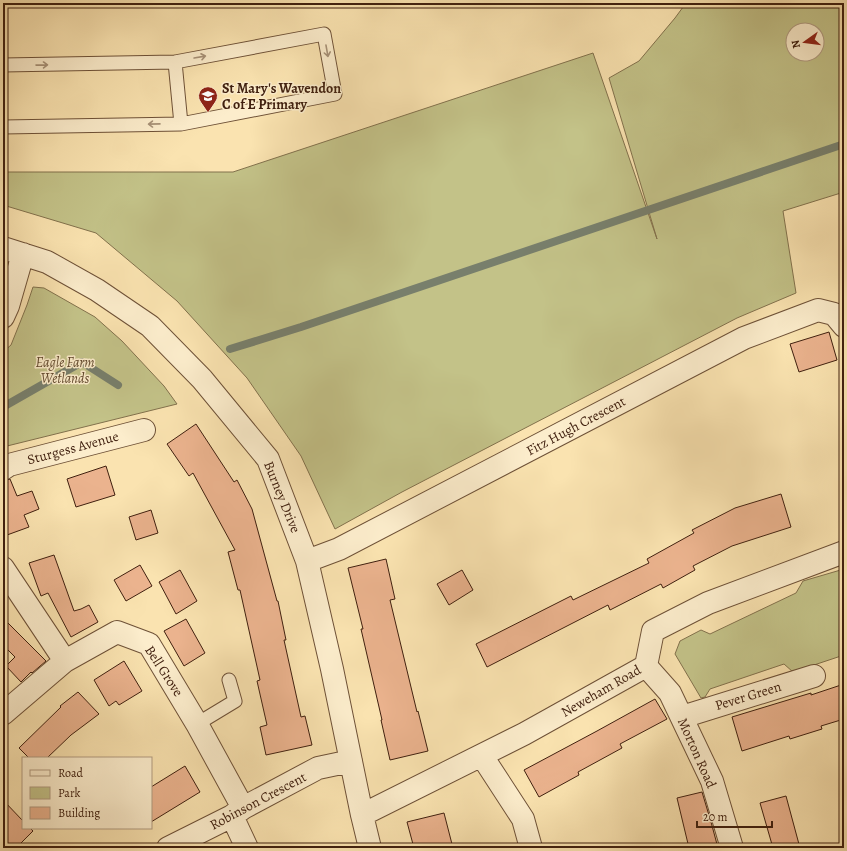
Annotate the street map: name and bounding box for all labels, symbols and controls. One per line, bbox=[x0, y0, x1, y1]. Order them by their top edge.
north arrow bbox=[785, 22, 825, 62]
text: N bbox=[788, 39, 804, 50]
one-way arrow bbox=[324, 44, 332, 57]
one-way arrow bbox=[193, 53, 206, 61]
one-way arrow bbox=[35, 61, 48, 69]
place label: St Mary's Wavendon C of E Primary bbox=[222, 79, 341, 114]
school or university icon: St Mary's Wavendon C of E Primary bbox=[197, 85, 219, 113]
one-way arrow bbox=[148, 120, 161, 128]
park label: Eagle Farm Wetlands bbox=[35, 353, 95, 388]
street label: Fitz Hugh Crescent bbox=[523, 392, 629, 460]
street label: Sturgess Avenue bbox=[25, 427, 121, 469]
street label: Burney Drive bbox=[259, 458, 305, 536]
street label: Bell Grove bbox=[140, 642, 188, 700]
street label: Neweham Road bbox=[557, 660, 645, 722]
street label: Pever Green bbox=[713, 677, 784, 715]
street label: Morton Road bbox=[673, 715, 721, 792]
legend bbox=[22, 757, 152, 829]
text: Road bbox=[58, 765, 84, 781]
street label: Robinson Crescent bbox=[206, 767, 310, 834]
text: Park bbox=[58, 785, 81, 801]
scale bar bbox=[697, 803, 772, 829]
text: Building bbox=[58, 805, 100, 821]
text: 20 m bbox=[703, 809, 727, 825]

